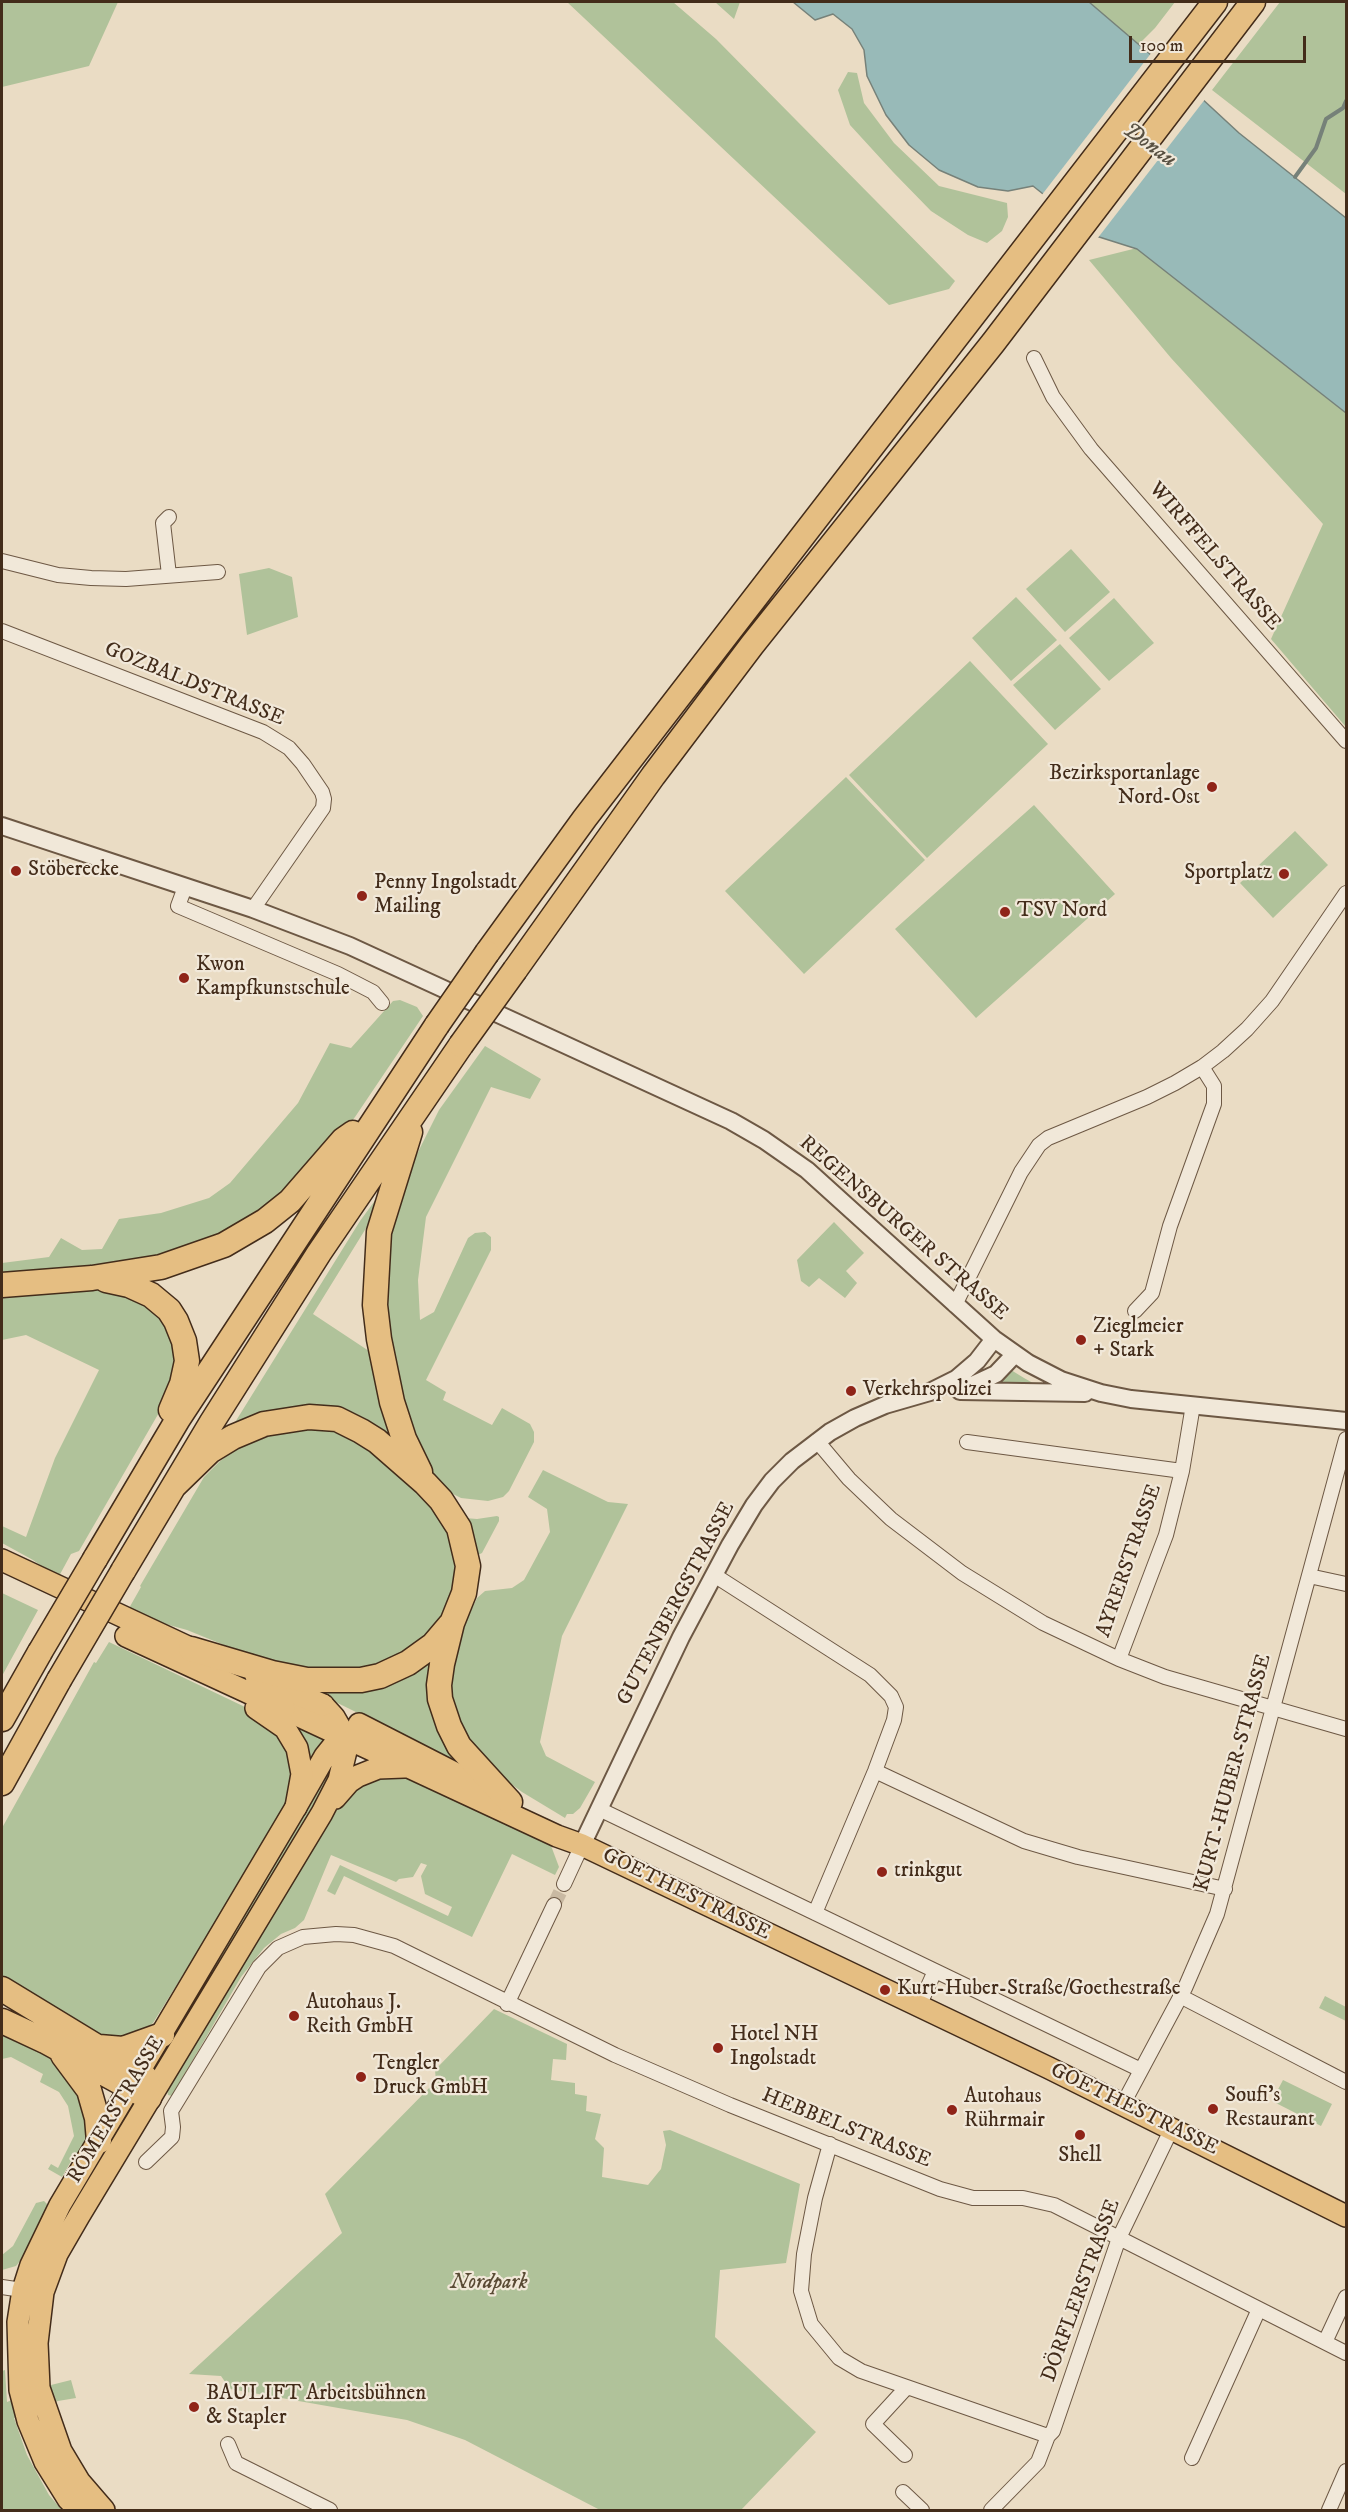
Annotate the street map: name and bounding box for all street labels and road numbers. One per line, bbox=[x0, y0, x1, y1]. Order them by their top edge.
street label: WIRFFELSTRASSE bbox=[1143, 478, 1285, 636]
street label: GOZBALDSTRASSE bbox=[100, 637, 288, 733]
street label: REGENSBURGER STRASSE bbox=[793, 1131, 1013, 1327]
street label: AYRERSTRASSE bbox=[1092, 1481, 1168, 1641]
street label: GUTENBERGSTRASSE bbox=[613, 1498, 741, 1710]
street label: KURT-HUBER-STRASSE bbox=[1190, 1651, 1278, 1895]
street label: GOETHESTRASSE bbox=[598, 1843, 774, 1947]
street label: RÖMERSTRASSE bbox=[63, 2032, 171, 2188]
street label: GOETHESTRASSE bbox=[1046, 2058, 1222, 2162]
street label: HEBBELSTRASSE bbox=[758, 2084, 934, 2174]
street label: DÖRFLERSTRASSE bbox=[1037, 2196, 1127, 2386]

